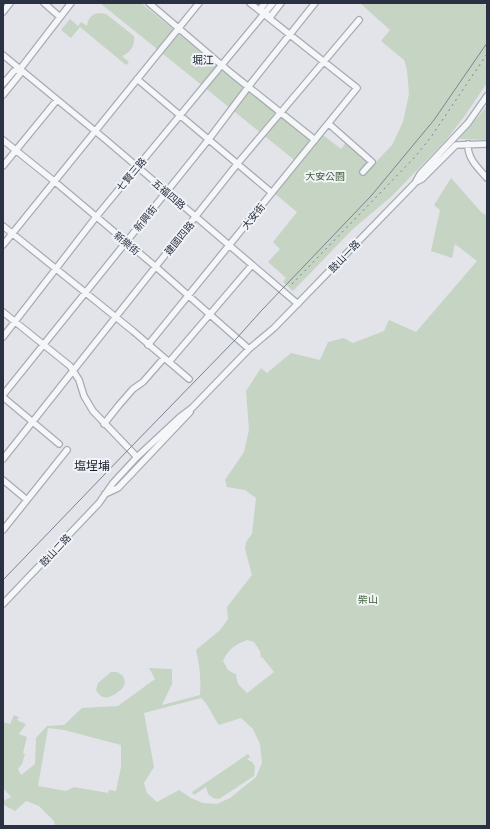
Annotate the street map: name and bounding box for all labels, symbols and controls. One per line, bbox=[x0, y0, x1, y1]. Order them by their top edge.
district label: 堀江 bbox=[192, 54, 214, 67]
street label: 七賢三路 bbox=[114, 155, 149, 194]
park label: 大安公園 bbox=[305, 171, 345, 183]
street label: 五福四路 bbox=[149, 177, 187, 212]
street label: 大安街 bbox=[240, 201, 268, 232]
street label: 新興街 bbox=[132, 203, 160, 234]
street label: 建國四路 bbox=[163, 219, 197, 258]
street label: 新樂街 bbox=[111, 230, 142, 258]
street label: 鼓山一路 bbox=[327, 238, 363, 275]
district label: 塩埕埔 bbox=[74, 459, 110, 473]
street label: 鼓山二路 bbox=[38, 532, 74, 569]
park label: 柴山 bbox=[358, 594, 378, 606]

